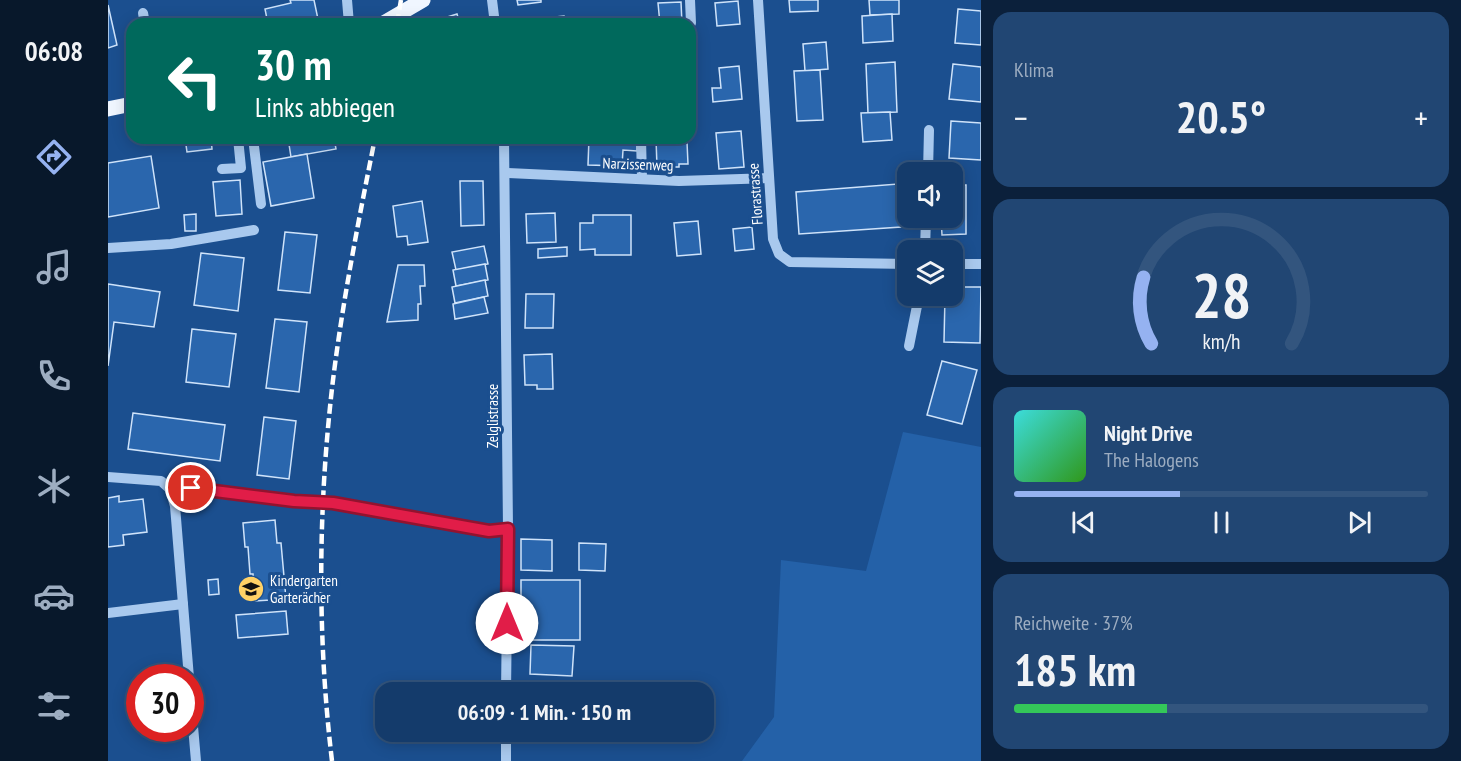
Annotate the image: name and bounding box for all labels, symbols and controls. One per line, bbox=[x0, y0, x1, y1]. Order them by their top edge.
text: 06:08 bbox=[25, 34, 83, 68]
text: 30 m bbox=[255, 37, 332, 92]
icon: left bbox=[156, 42, 234, 120]
text: Klima bbox=[1014, 57, 1054, 83]
text: 20.5° bbox=[1176, 87, 1266, 145]
text: Links abbiegen bbox=[255, 90, 395, 124]
text: − bbox=[1014, 96, 1028, 139]
text: + bbox=[1414, 96, 1428, 139]
icon: directions bbox=[33, 136, 75, 178]
street label: Narzissenweg bbox=[602, 153, 674, 175]
street label: Florastrasse bbox=[743, 162, 767, 226]
map controls bbox=[897, 162, 963, 306]
button: sound bbox=[897, 162, 963, 228]
button: layers bbox=[897, 240, 963, 306]
icon: music bbox=[33, 246, 75, 288]
text: 28 bbox=[1191, 254, 1251, 335]
text: km/h bbox=[1202, 327, 1240, 355]
icon: phone bbox=[33, 355, 75, 397]
street label: Zelglistrasse bbox=[483, 384, 502, 448]
text: Night Drive bbox=[1104, 419, 1193, 447]
text: The Halogens bbox=[1104, 447, 1199, 473]
pin bbox=[165, 462, 216, 513]
icon: climate bbox=[33, 465, 75, 507]
icon: arrive bbox=[174, 471, 207, 504]
icon: previous bbox=[1067, 506, 1100, 539]
icon: pause bbox=[1205, 506, 1238, 539]
icon: next bbox=[1343, 506, 1376, 539]
place label: Kindergarten Garterächer bbox=[270, 571, 338, 607]
school or university icon: Kindergarten Garterächer bbox=[236, 574, 266, 604]
icon: car bbox=[33, 575, 75, 617]
position arrow bbox=[475, 591, 539, 655]
text: Reichweite · 37% bbox=[1014, 610, 1133, 636]
text: 185 km bbox=[1014, 640, 1136, 698]
speed limit sign: 30 bbox=[126, 664, 204, 742]
icon: filters bbox=[33, 685, 75, 727]
text: 06:09 · 1 Min. · 150 m bbox=[458, 698, 631, 726]

